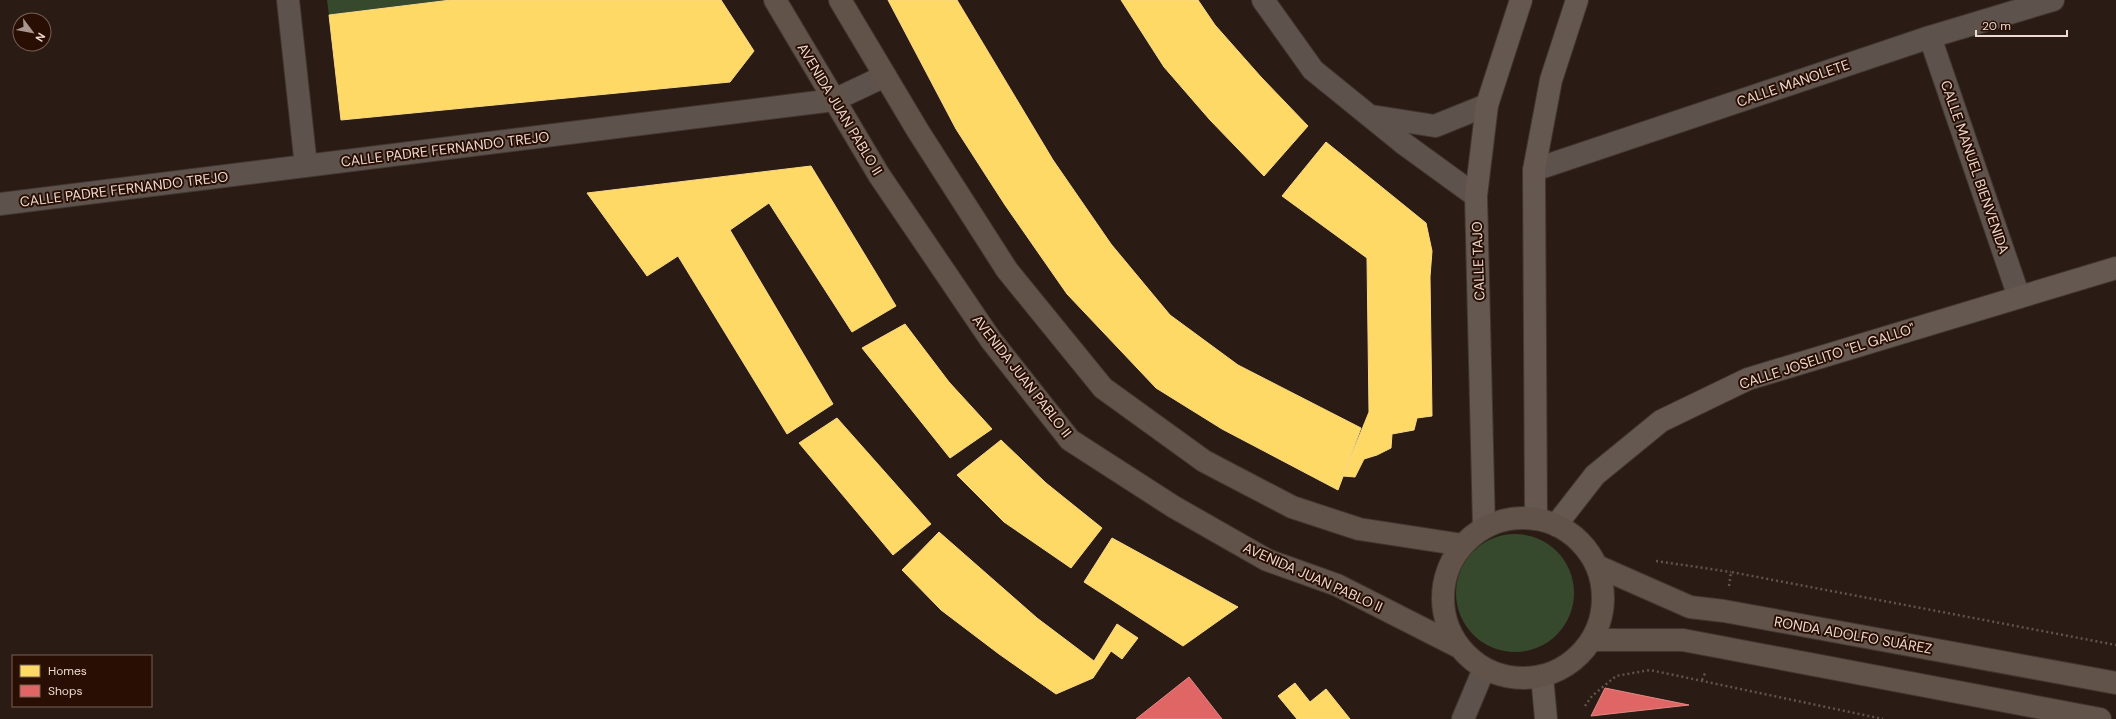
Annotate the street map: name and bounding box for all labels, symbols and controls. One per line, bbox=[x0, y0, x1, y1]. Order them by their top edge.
north arrow bbox=[12, 12, 52, 52]
scale bar bbox=[1976, 12, 2067, 38]
text: 20 m bbox=[1982, 18, 2011, 34]
text: N bbox=[32, 30, 49, 44]
street label: AVENIDA JUAN PABLO II bbox=[793, 40, 887, 178]
street label: CALLE MANOLETE bbox=[1734, 55, 1852, 111]
street label: CALLE MANUEL BIENVENIDA bbox=[1937, 78, 2013, 256]
street label: CALLE PADRE FERNANDO TREJO bbox=[340, 127, 550, 171]
street label: CALLE PADRE FERNANDO TREJO bbox=[19, 167, 229, 211]
street label: CALLE TAJO bbox=[1468, 221, 1488, 301]
street label: AVENIDA JUAN PABLO II bbox=[968, 311, 1076, 441]
street label: CALLE JOSELITO "EL GALLO" bbox=[1737, 319, 1917, 393]
street label: AVENIDA JUAN PABLO II bbox=[1240, 538, 1386, 616]
street label: RONDA ADOLFO SUÁREZ bbox=[1773, 612, 1933, 658]
legend bbox=[12, 655, 152, 707]
text: Homes bbox=[48, 663, 87, 679]
text: Shops bbox=[48, 683, 83, 699]

